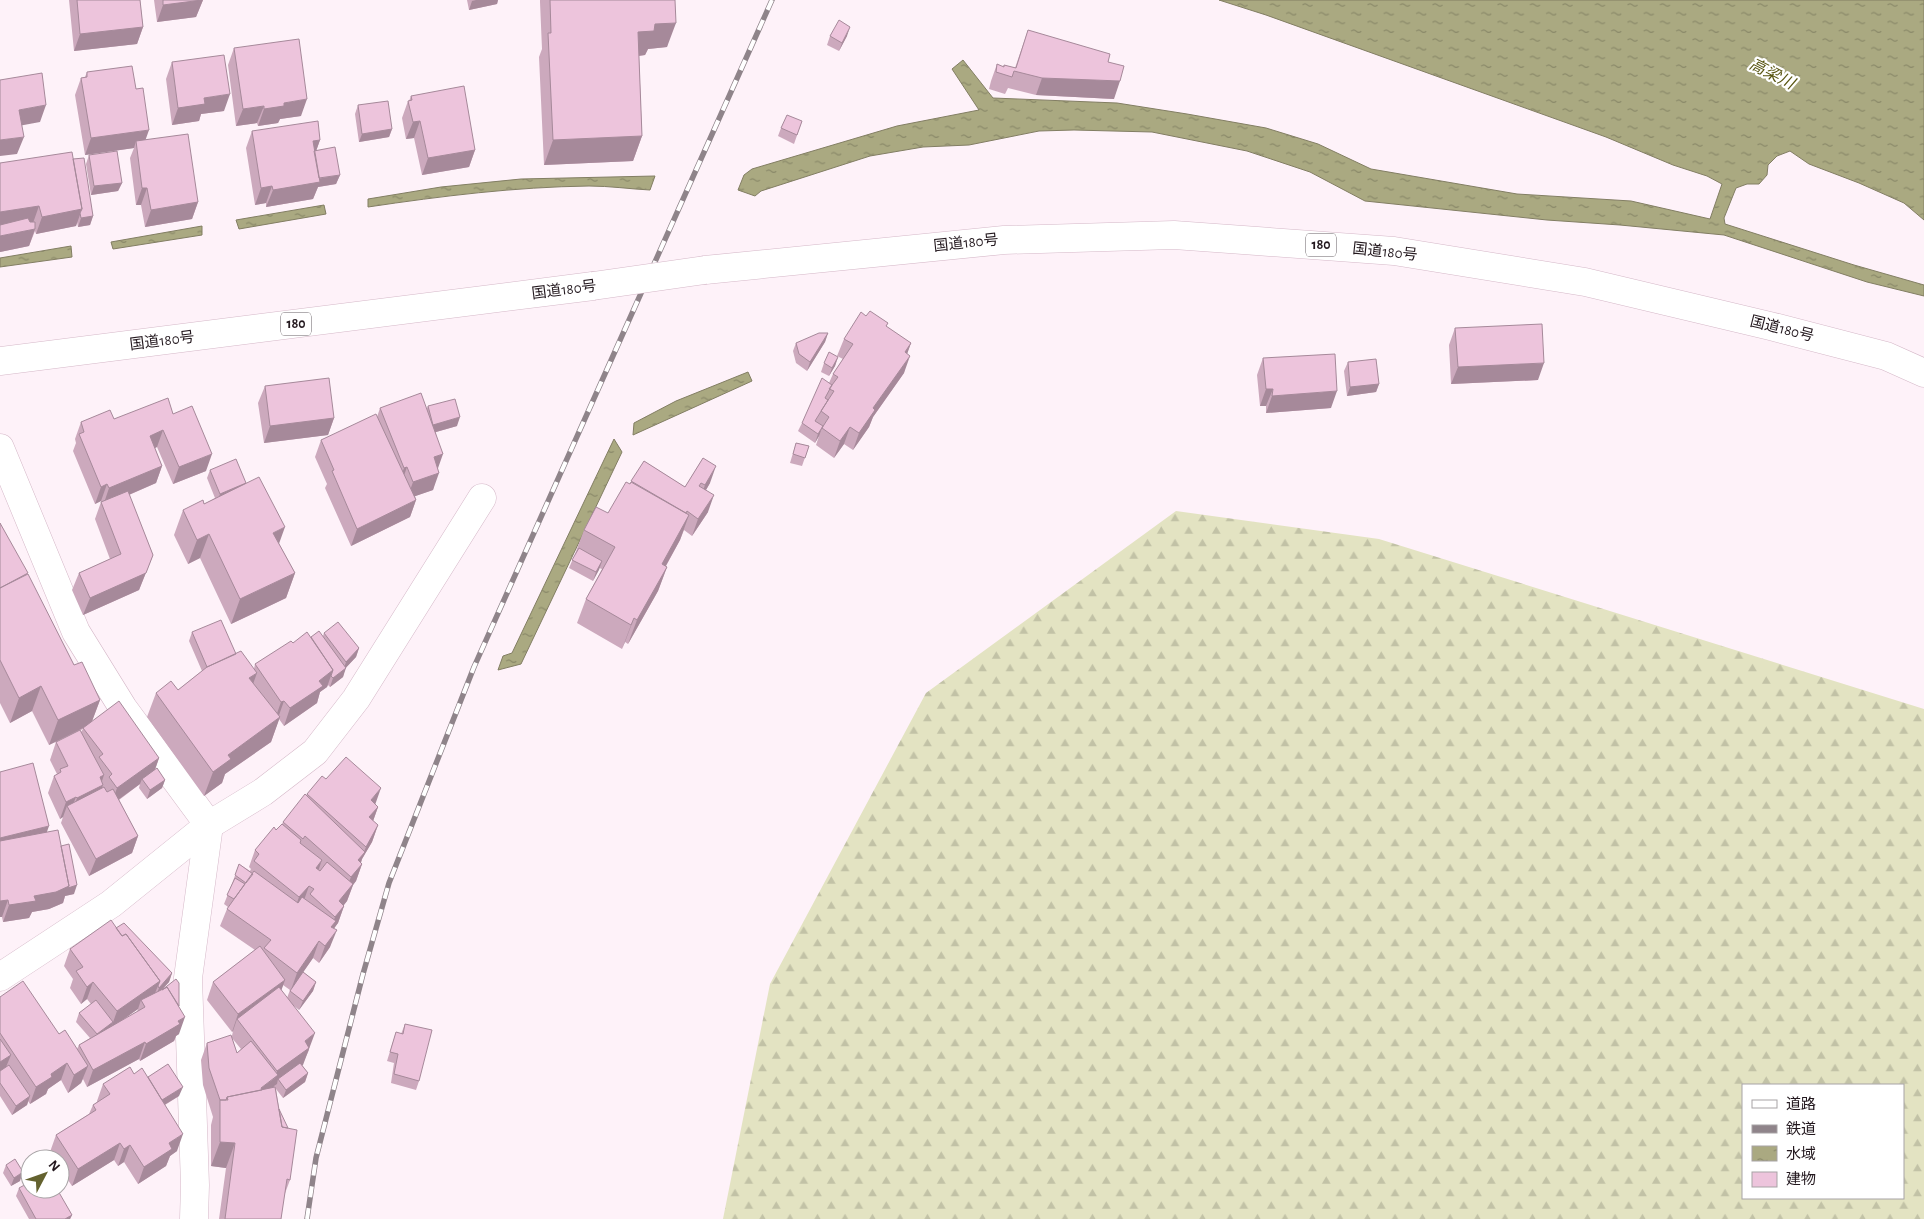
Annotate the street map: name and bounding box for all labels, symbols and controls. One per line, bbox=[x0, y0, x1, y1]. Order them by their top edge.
water label: 高梁川 bbox=[1747, 55, 1799, 93]
street label: 国道180号 bbox=[933, 231, 999, 254]
road number: 180 bbox=[1306, 234, 1336, 256]
street label: 国道180号 bbox=[1352, 240, 1418, 263]
street label: 国道180号 bbox=[531, 278, 597, 301]
road number: 180 bbox=[281, 312, 311, 336]
street label: 国道180号 bbox=[1749, 313, 1816, 344]
street label: 国道180号 bbox=[129, 329, 195, 352]
legend bbox=[1742, 1084, 1904, 1199]
text: 道路 bbox=[1786, 1096, 1816, 1112]
text: 鉄道 bbox=[1786, 1121, 1816, 1137]
text: 水域 bbox=[1786, 1146, 1816, 1162]
north arrow bbox=[20, 1149, 70, 1199]
text: N bbox=[46, 1158, 63, 1174]
text: 建物 bbox=[1786, 1171, 1816, 1187]

